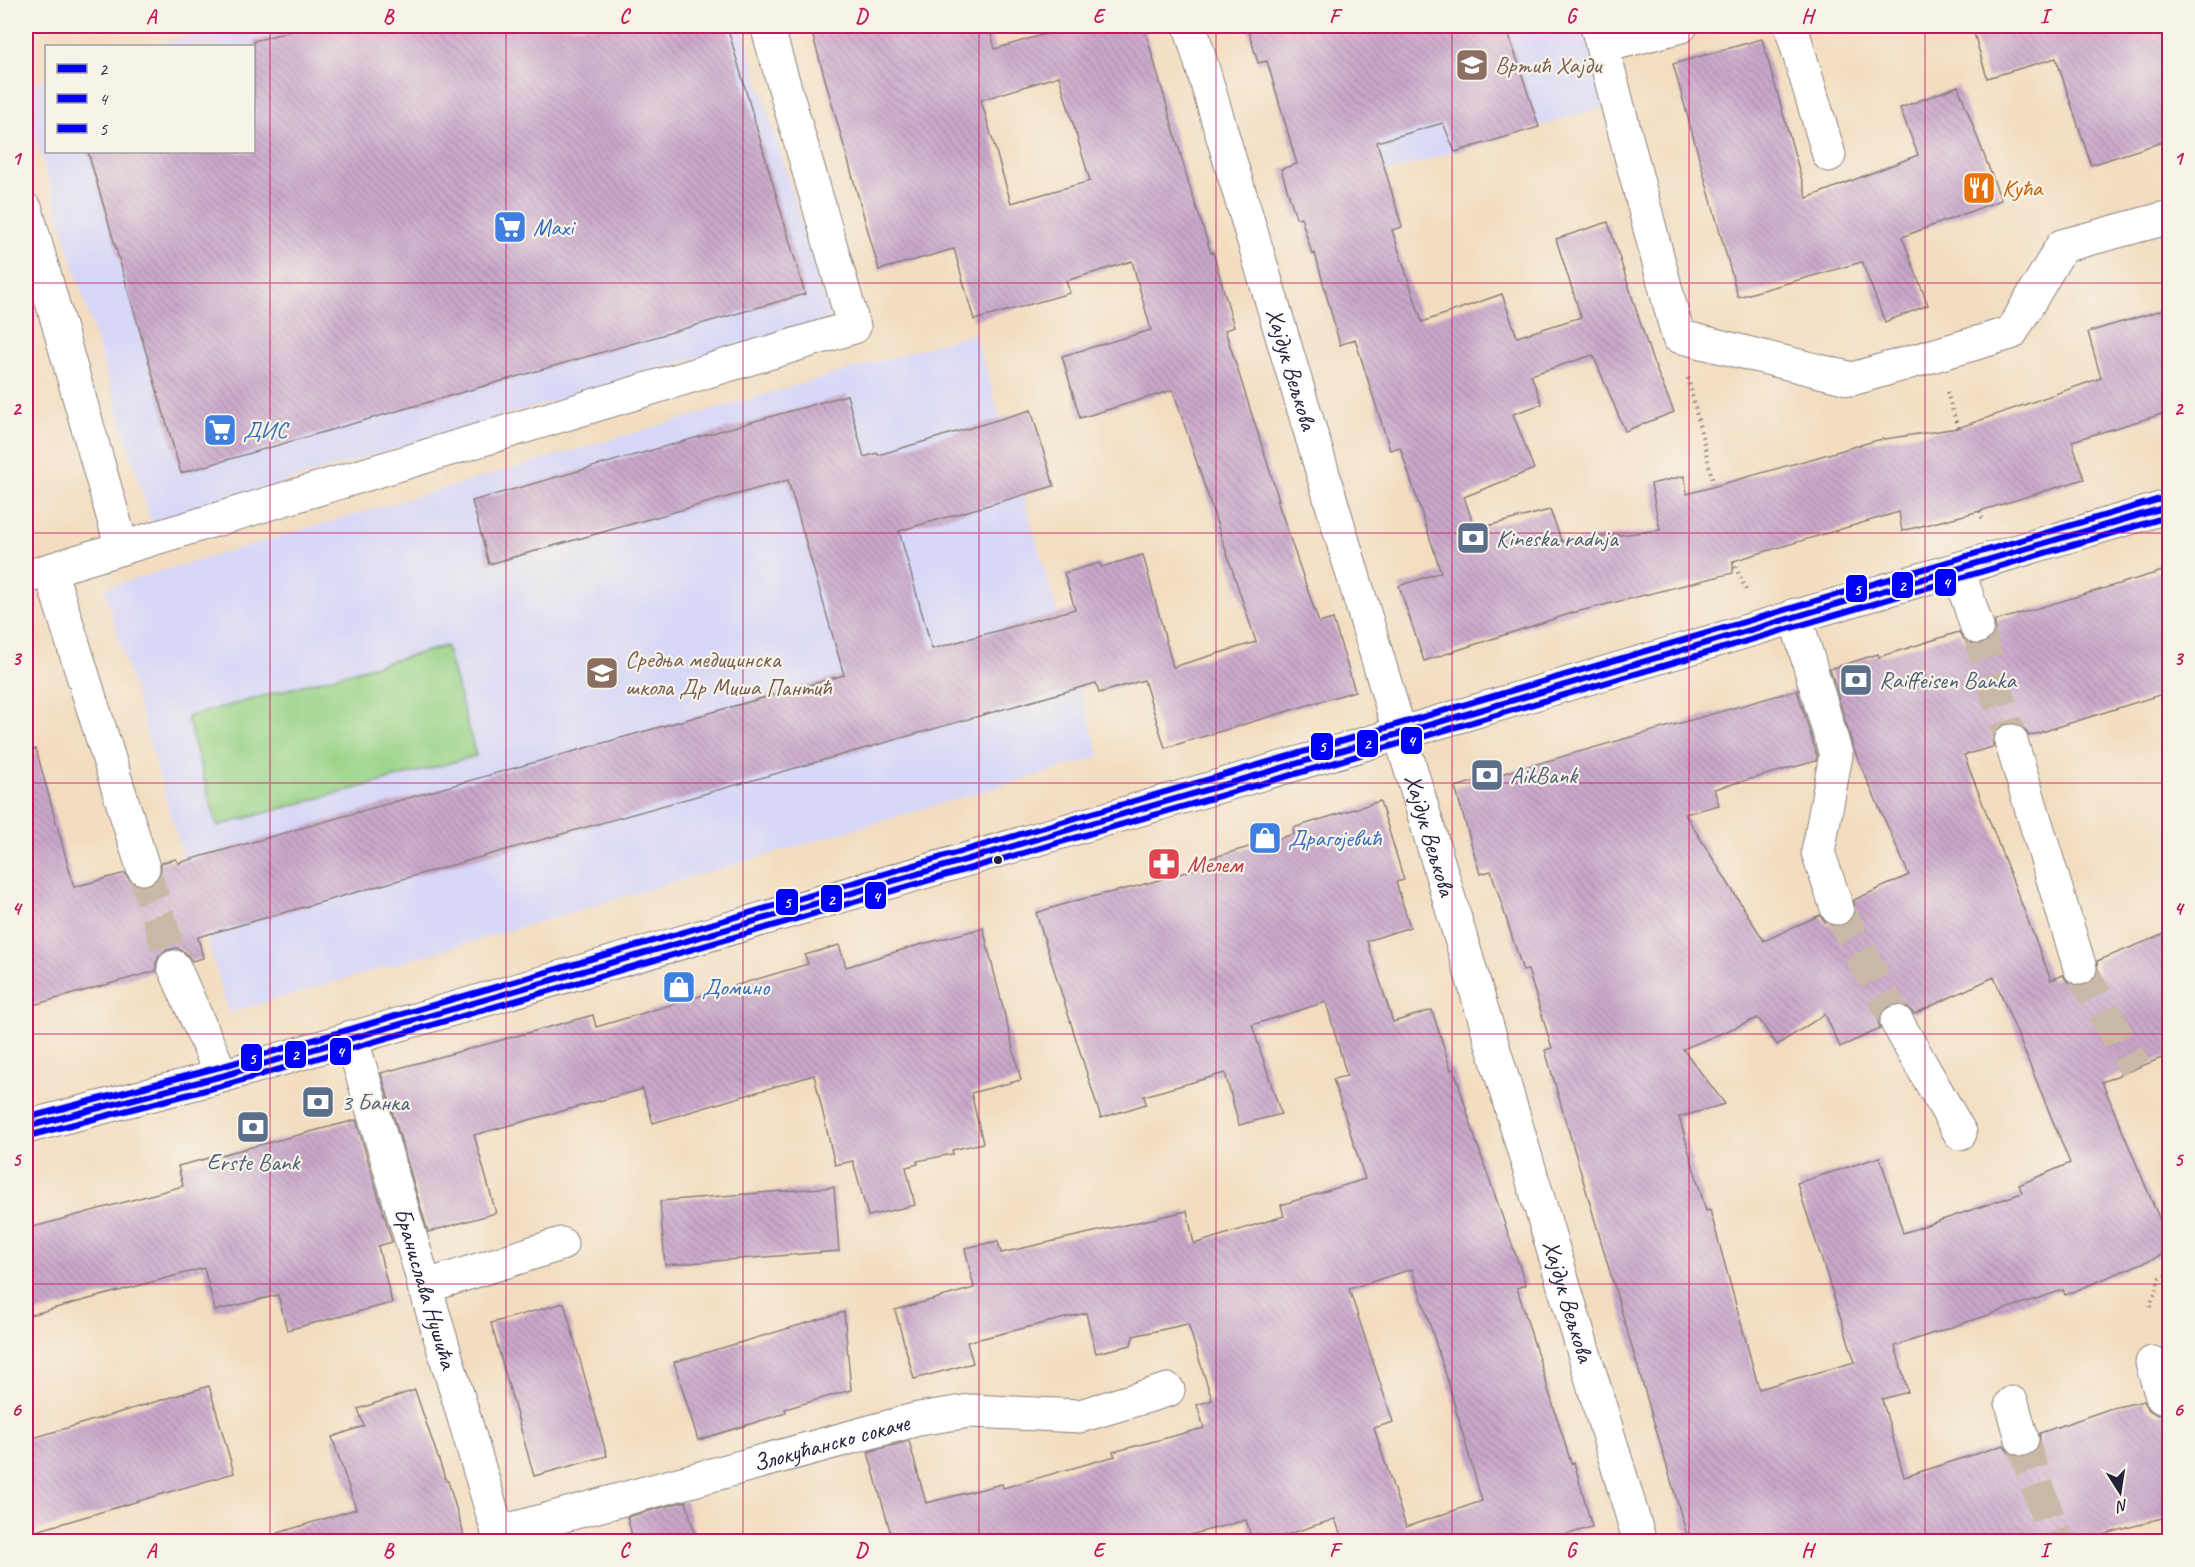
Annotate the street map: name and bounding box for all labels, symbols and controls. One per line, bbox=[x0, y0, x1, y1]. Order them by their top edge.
text: A bbox=[146, 4, 158, 29]
text: B bbox=[383, 4, 395, 29]
text: C bbox=[619, 4, 631, 29]
text: D bbox=[855, 4, 869, 29]
text: E bbox=[1093, 4, 1107, 29]
text: F bbox=[1329, 4, 1343, 29]
text: G bbox=[1566, 4, 1579, 29]
text: H bbox=[1801, 4, 1816, 29]
text: I bbox=[2040, 4, 2053, 29]
legend bbox=[45, 45, 255, 153]
school or university icon: Вртић Хајди bbox=[1454, 47, 1490, 83]
place label: Вртић Хајди bbox=[1495, 50, 1603, 80]
text: 2 bbox=[99, 58, 109, 80]
text: 4 bbox=[99, 88, 109, 110]
text: 5 bbox=[99, 118, 108, 140]
text: 1 bbox=[12, 146, 23, 171]
text: 1 bbox=[2174, 146, 2185, 171]
restaurant icon: Кућа bbox=[1961, 170, 1997, 206]
place label: Кућа bbox=[2002, 173, 2044, 203]
supermarket icon: Maxi bbox=[492, 209, 528, 245]
place label: Maxi bbox=[533, 212, 576, 242]
street label: Хајдук Вељкова bbox=[1260, 305, 1324, 435]
text: 2 bbox=[12, 396, 23, 421]
text: 2 bbox=[2174, 396, 2185, 421]
supermarket icon: ДИС bbox=[202, 412, 238, 448]
place label: ДИС bbox=[243, 415, 290, 445]
bank icon: Kineska radnja bbox=[1455, 520, 1491, 556]
place label: Kineska radnja bbox=[1496, 523, 1619, 553]
line badge: 4 bbox=[1934, 568, 1957, 597]
line badge: 2 bbox=[1891, 571, 1914, 599]
text: 4 bbox=[1942, 573, 1951, 593]
line badge: 5 bbox=[1845, 574, 1868, 603]
text: 2 bbox=[1898, 576, 1907, 596]
text: 5 bbox=[1854, 580, 1863, 600]
place label: Средња медицинска школа Др Миша Пантић bbox=[625, 644, 833, 702]
text: 3 bbox=[12, 646, 23, 671]
text: 3 bbox=[2174, 646, 2185, 671]
school or university icon: Средња медицинска школа Др Миша Пантић bbox=[584, 655, 620, 691]
bank icon: Raiffeisen Banka bbox=[1838, 662, 1874, 698]
place label: Raiffeisen Banka bbox=[1879, 665, 2017, 695]
line badge: 4 bbox=[1400, 726, 1423, 755]
line badge: 2 bbox=[1356, 729, 1379, 758]
text: 4 bbox=[1407, 731, 1416, 751]
line badge: 5 bbox=[1310, 732, 1334, 761]
text: 2 bbox=[1363, 734, 1372, 754]
text: 5 bbox=[1319, 737, 1328, 757]
bank icon: AikBank bbox=[1469, 757, 1505, 793]
place label: AikBank bbox=[1510, 760, 1579, 790]
street label: Хајдук Вељкова bbox=[1398, 771, 1463, 901]
shop icon: Драгојевић bbox=[1247, 820, 1283, 856]
place label: Драгојевић bbox=[1288, 823, 1383, 853]
pharmacy icon: Мелем bbox=[1146, 846, 1182, 882]
place label: Мелем bbox=[1187, 849, 1244, 879]
unlabelled marker bbox=[992, 854, 1004, 866]
line badge: 4 bbox=[864, 881, 887, 910]
line badge: 2 bbox=[820, 884, 843, 913]
text: 4 bbox=[872, 887, 881, 907]
line badge: 5 bbox=[775, 888, 799, 916]
text: 2 bbox=[827, 890, 836, 910]
text: 5 bbox=[784, 893, 793, 913]
text: 4 bbox=[12, 896, 24, 921]
text: 4 bbox=[2174, 896, 2186, 921]
shop icon: Домино bbox=[661, 969, 697, 1005]
place label: Домино bbox=[702, 972, 771, 1002]
line badge: 4 bbox=[329, 1037, 352, 1066]
line badge: 2 bbox=[284, 1040, 307, 1069]
text: 4 bbox=[336, 1042, 345, 1062]
line badge: 5 bbox=[240, 1043, 263, 1072]
text: 2 bbox=[291, 1045, 300, 1065]
text: 5 bbox=[249, 1049, 258, 1069]
bank icon: 3 Банка bbox=[300, 1084, 336, 1120]
place label: 3 Банка bbox=[341, 1087, 410, 1117]
bank icon: Erste Bank bbox=[235, 1109, 271, 1145]
text: 5 bbox=[12, 1147, 23, 1172]
place label: Erste Bank bbox=[207, 1147, 302, 1177]
text: 5 bbox=[2174, 1147, 2185, 1172]
street label: Бранислава Нушића bbox=[387, 1204, 464, 1374]
street label: Хајдук Вељкова bbox=[1536, 1237, 1601, 1367]
text: 6 bbox=[11, 1397, 22, 1422]
text: 6 bbox=[2173, 1397, 2184, 1422]
street label: Злокућанско сокаче bbox=[750, 1407, 914, 1478]
north arrow bbox=[2090, 1462, 2150, 1522]
text: N bbox=[2113, 1495, 2130, 1517]
text: A bbox=[146, 1538, 158, 1563]
text: B bbox=[383, 1538, 395, 1563]
text: C bbox=[619, 1538, 631, 1563]
text: D bbox=[855, 1538, 869, 1563]
text: E bbox=[1093, 1538, 1107, 1563]
text: F bbox=[1329, 1538, 1343, 1563]
text: G bbox=[1566, 1538, 1579, 1563]
text: H bbox=[1801, 1538, 1816, 1563]
text: I bbox=[2040, 1538, 2053, 1563]

